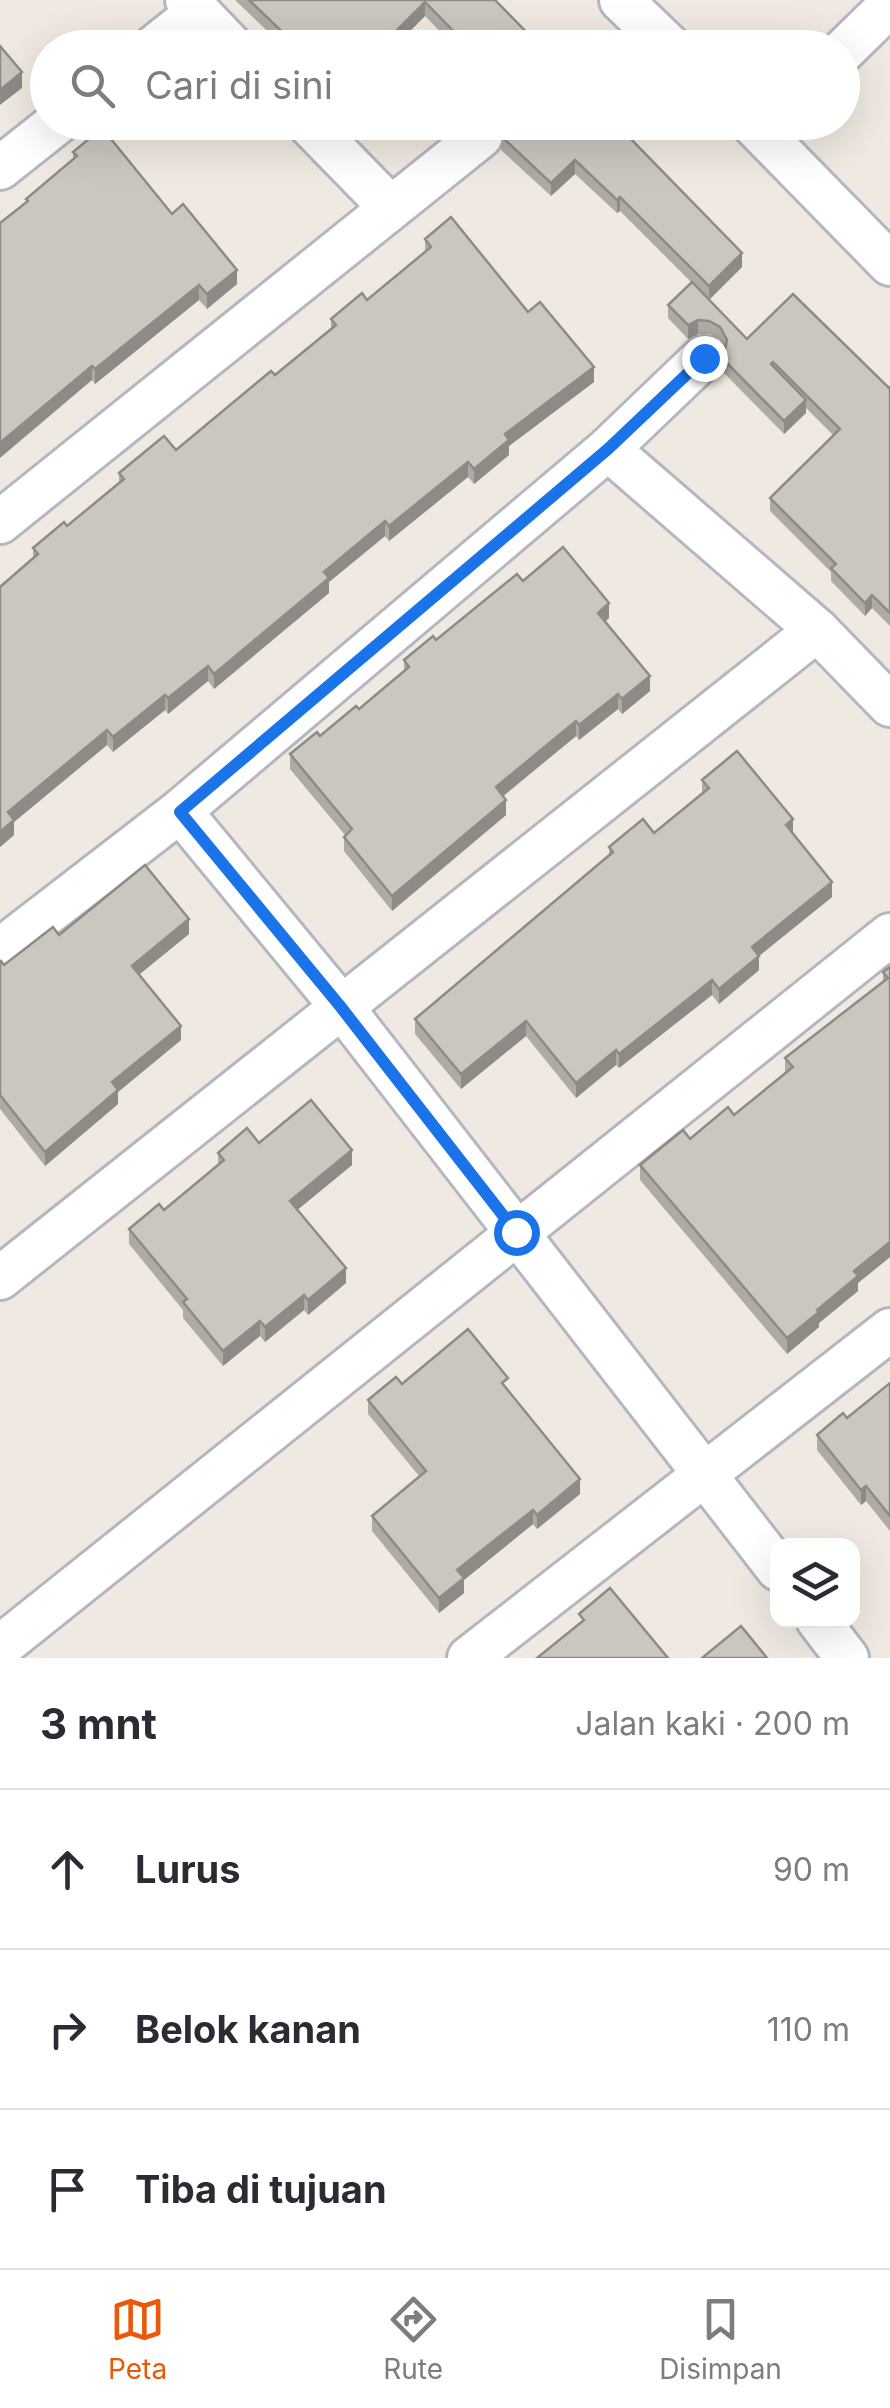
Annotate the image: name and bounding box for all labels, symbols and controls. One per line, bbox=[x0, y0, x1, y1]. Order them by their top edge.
search box bbox=[30, 30, 860, 140]
icon: search bbox=[65, 58, 120, 113]
text: Cari di sini bbox=[145, 62, 333, 108]
route end bbox=[682, 336, 728, 382]
route start bbox=[494, 1210, 540, 1256]
map controls bbox=[770, 1538, 860, 1628]
button: layers bbox=[770, 1538, 860, 1628]
text: 3 mnt bbox=[40, 1698, 157, 1749]
text: Jalan kaki · 200 m bbox=[575, 1704, 850, 1743]
icon: ahead bbox=[40, 1842, 95, 1897]
text: Lurus bbox=[135, 1846, 241, 1892]
text: 90 m bbox=[773, 1850, 850, 1889]
icon: right bbox=[40, 2002, 95, 2057]
text: Belok kanan bbox=[135, 2006, 361, 2052]
text: 110 m bbox=[767, 2010, 850, 2049]
icon: arrive bbox=[40, 2162, 95, 2217]
text: Tiba di tujuan bbox=[135, 2166, 387, 2212]
tab: Peta bbox=[108, 2292, 167, 2386]
tab: Rute bbox=[383, 2292, 443, 2386]
tab: Disimpan bbox=[659, 2292, 782, 2386]

